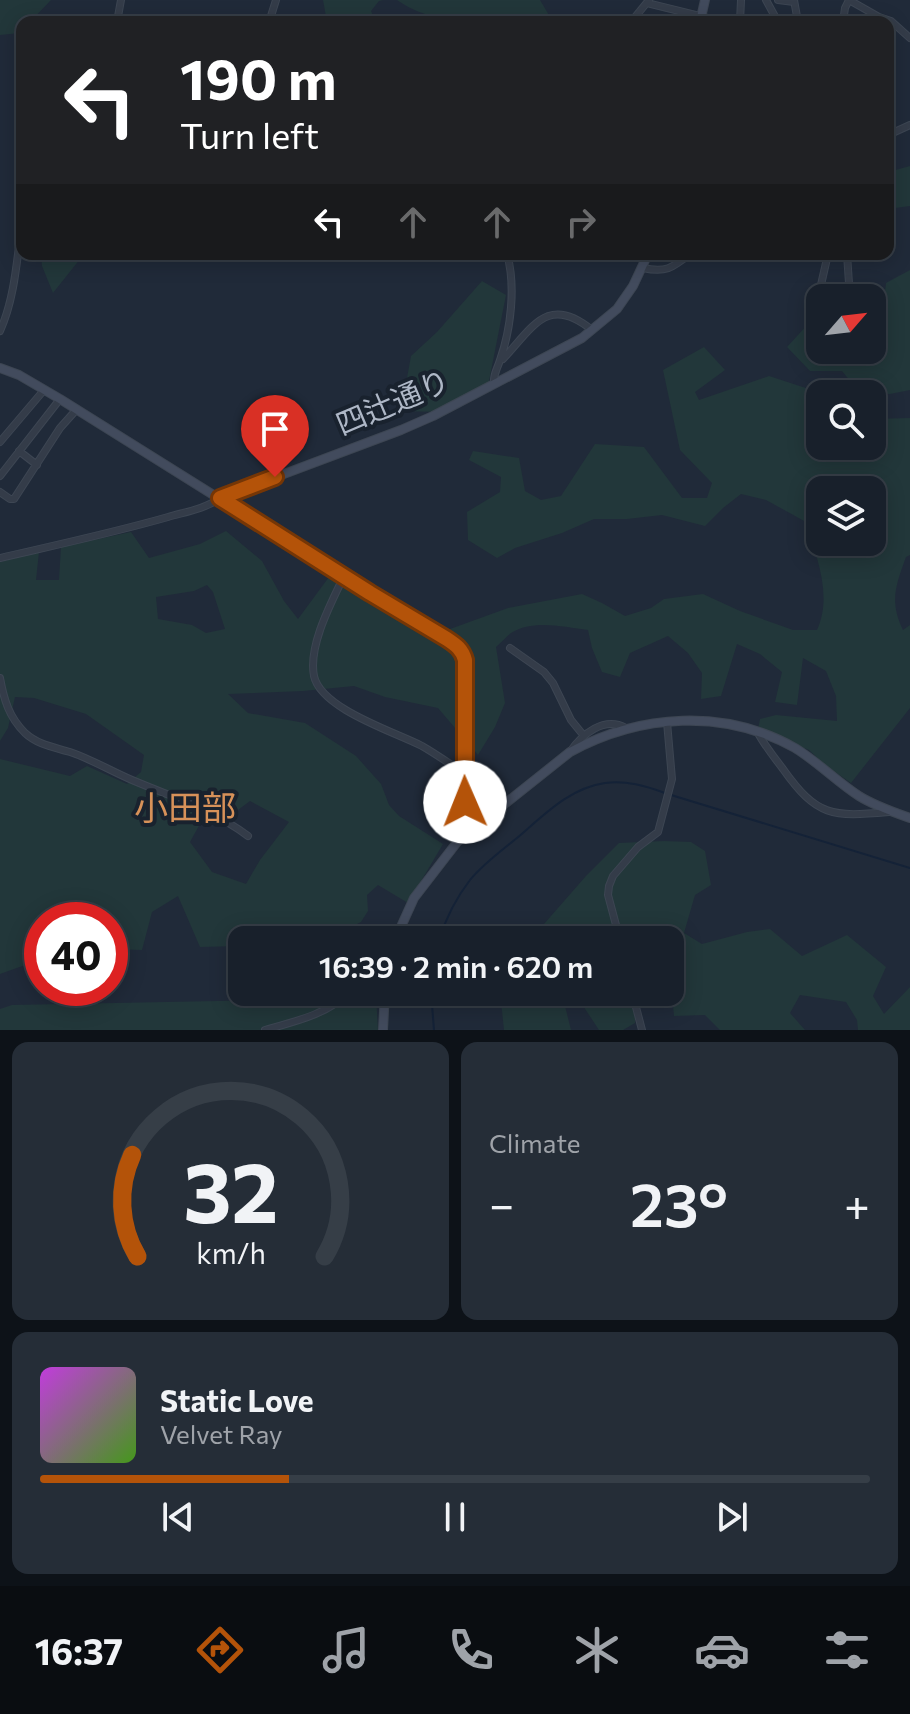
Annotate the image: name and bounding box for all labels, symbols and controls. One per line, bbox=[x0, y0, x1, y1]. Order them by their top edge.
text: 190 m bbox=[180, 43, 337, 112]
icon: left bbox=[48, 48, 152, 152]
text: Turn left bbox=[180, 112, 319, 156]
icon: left bbox=[307, 200, 351, 244]
icon: ahead bbox=[391, 200, 435, 244]
icon: ahead bbox=[475, 200, 519, 244]
icon: right bbox=[559, 200, 603, 244]
north arrow bbox=[806, 284, 886, 364]
map controls bbox=[806, 284, 886, 556]
street label: 四辻通り bbox=[330, 360, 454, 441]
button: search bbox=[806, 380, 886, 460]
pin bbox=[241, 395, 309, 477]
icon: arrive bbox=[253, 407, 297, 451]
button: layers bbox=[806, 476, 886, 556]
position arrow bbox=[423, 760, 507, 844]
district label: 小田部 bbox=[134, 785, 236, 827]
speed limit sign: 40 bbox=[24, 902, 128, 1006]
text: 16:39 · 2 min · 620 m bbox=[319, 947, 593, 984]
text: Climate bbox=[489, 1127, 581, 1158]
text: 32 bbox=[183, 1138, 278, 1240]
text: 23° bbox=[630, 1166, 728, 1239]
text: − bbox=[489, 1176, 514, 1230]
text: + bbox=[844, 1176, 870, 1230]
text: km/h bbox=[196, 1235, 265, 1270]
text: Static Love bbox=[160, 1381, 314, 1418]
text: Velvet Ray bbox=[160, 1418, 283, 1449]
icon: previous bbox=[156, 1495, 200, 1539]
icon: pause bbox=[433, 1495, 477, 1539]
icon: next bbox=[710, 1495, 754, 1539]
icon: directions bbox=[192, 1622, 248, 1678]
icon: music bbox=[318, 1622, 374, 1678]
icon: phone bbox=[443, 1622, 499, 1678]
icon: climate bbox=[569, 1622, 625, 1678]
icon: car bbox=[694, 1622, 750, 1678]
icon: filters bbox=[819, 1622, 875, 1678]
text: 16:37 bbox=[35, 1628, 123, 1672]

